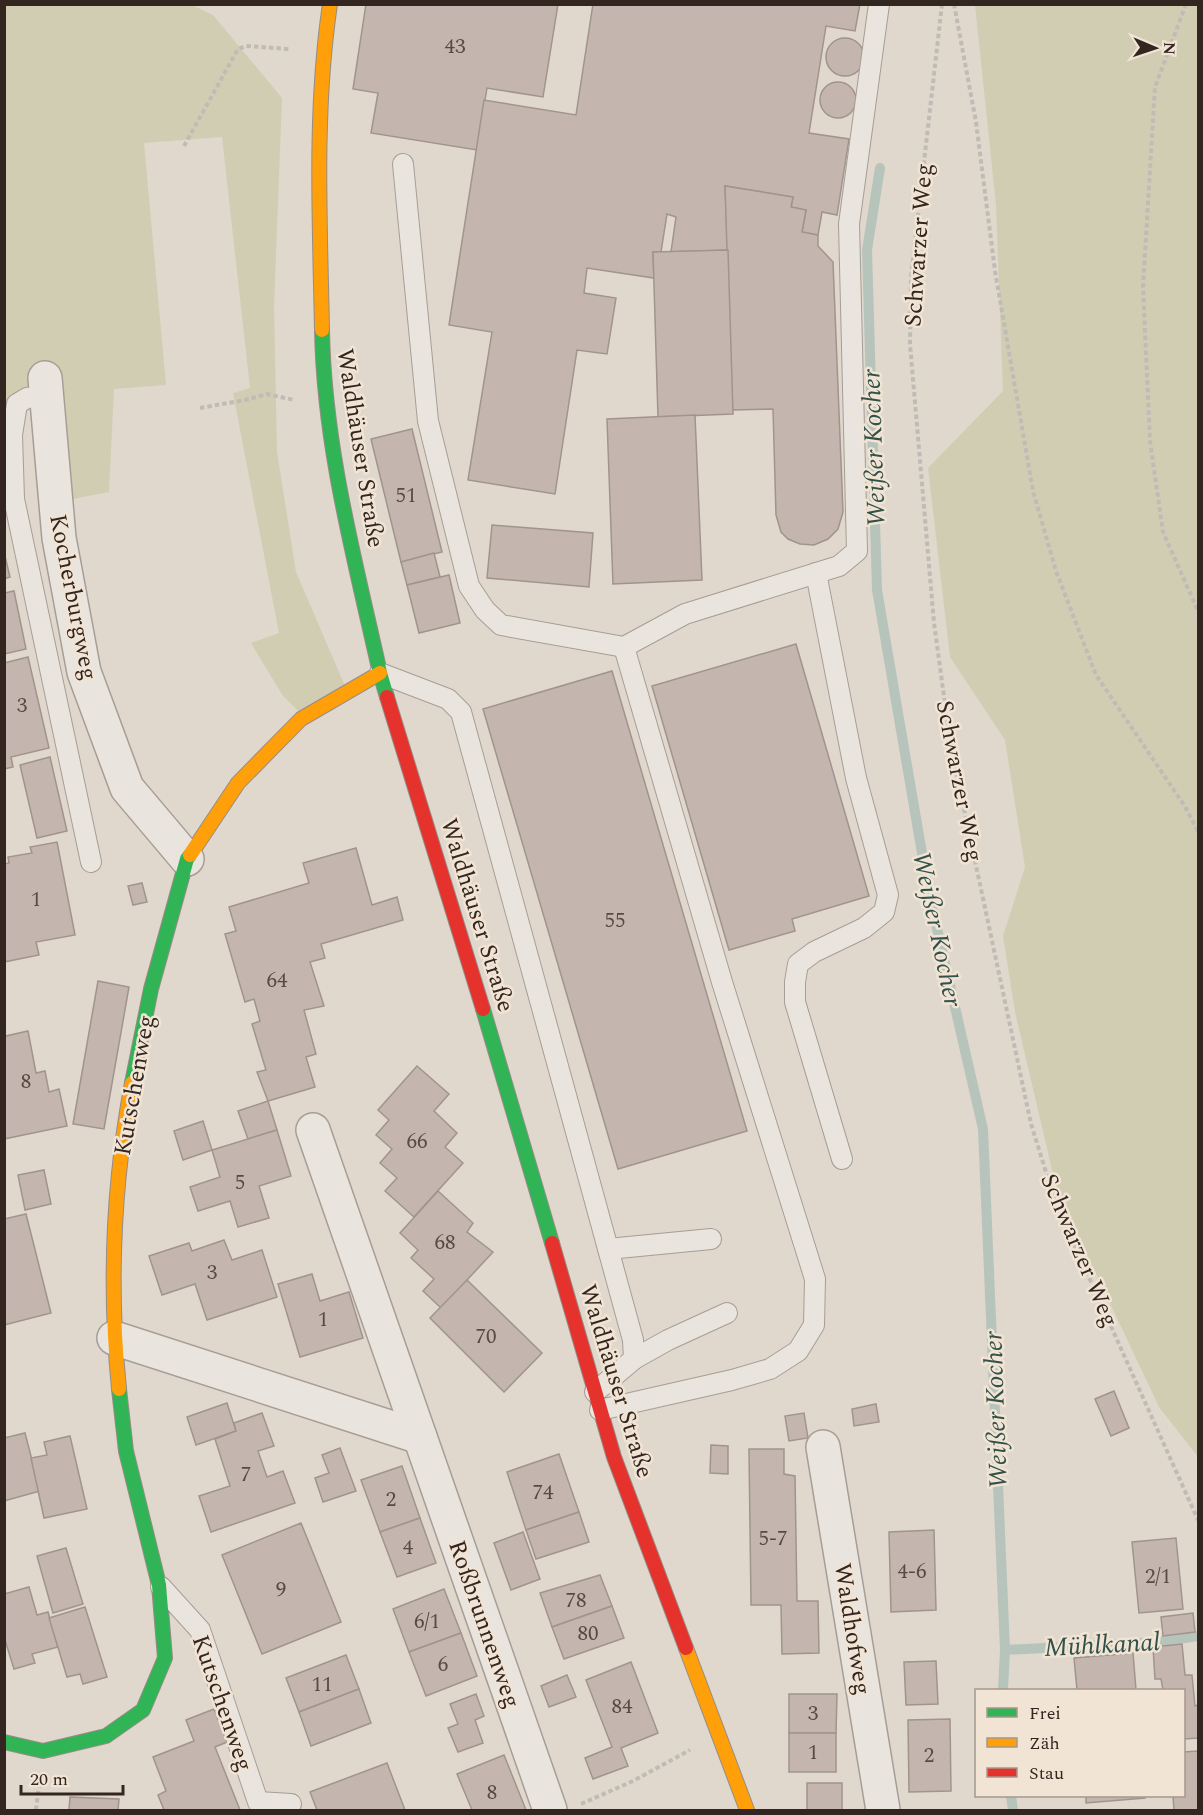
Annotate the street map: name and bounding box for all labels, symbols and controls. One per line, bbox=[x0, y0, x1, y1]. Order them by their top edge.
north arrow bbox=[1125, 18, 1185, 78]
house number: 43 bbox=[445, 31, 466, 63]
text: N bbox=[1157, 42, 1181, 55]
street label: Schwarzer Weg bbox=[895, 162, 943, 328]
street label: Waldhäuser Straße bbox=[327, 346, 394, 550]
water label: Weißer Kocher bbox=[851, 367, 897, 527]
house number: 51 bbox=[396, 480, 417, 512]
street label: Kocherburgweg bbox=[39, 511, 107, 683]
house number: 3 bbox=[17, 690, 28, 722]
street label: Schwarzer Weg bbox=[926, 697, 992, 865]
street label: Waldhäuser Straße bbox=[430, 814, 524, 1017]
water label: Weißer Kocher bbox=[901, 848, 973, 1011]
house number: 1 bbox=[31, 884, 41, 916]
house number: 55 bbox=[605, 905, 626, 937]
house number: 64 bbox=[267, 965, 288, 997]
street label: Kutschenweg bbox=[105, 1012, 165, 1158]
house number: 8 bbox=[21, 1066, 31, 1098]
house number: 66 bbox=[407, 1126, 428, 1158]
house number: 5 bbox=[235, 1167, 245, 1199]
street label: Schwarzer Weg bbox=[1030, 1168, 1128, 1333]
house number: 68 bbox=[435, 1227, 456, 1259]
house number: 3 bbox=[207, 1257, 218, 1289]
street label: Waldhäuser Straße bbox=[569, 1280, 663, 1483]
house number: 1 bbox=[318, 1304, 328, 1336]
house number: 70 bbox=[476, 1321, 497, 1353]
water label: Weißer Kocher bbox=[973, 1329, 1019, 1489]
house number: 7 bbox=[241, 1459, 251, 1491]
house number: 74 bbox=[533, 1477, 554, 1509]
house number: 2 bbox=[386, 1484, 396, 1516]
house number: 5-7 bbox=[759, 1523, 787, 1555]
house number: 4 bbox=[403, 1532, 414, 1564]
street label: Roßbrunnenweg bbox=[438, 1535, 530, 1713]
house number: 4-6 bbox=[898, 1556, 926, 1588]
street label: Waldhofweg bbox=[824, 1561, 880, 1698]
house number: 2/1 bbox=[1145, 1561, 1171, 1593]
house number: 9 bbox=[276, 1574, 286, 1606]
house number: 78 bbox=[566, 1585, 587, 1617]
house number: 6/1 bbox=[414, 1606, 440, 1638]
house number: 80 bbox=[578, 1618, 599, 1650]
water label: Mühlkanal bbox=[1043, 1622, 1161, 1668]
street label: Kutschenweg bbox=[182, 1630, 262, 1777]
house number: 6 bbox=[438, 1649, 448, 1681]
house number: 11 bbox=[312, 1669, 333, 1701]
legend bbox=[975, 1689, 1185, 1797]
house number: 84 bbox=[612, 1691, 633, 1723]
house number: 3 bbox=[808, 1698, 819, 1730]
text: Frei bbox=[1029, 1700, 1061, 1727]
text: Zäh bbox=[1029, 1730, 1060, 1757]
house number: 1 bbox=[808, 1737, 818, 1769]
house number: 2 bbox=[924, 1740, 934, 1772]
scale bar bbox=[21, 1758, 123, 1796]
text: Stau bbox=[1029, 1760, 1064, 1787]
text: 20 m bbox=[30, 1766, 68, 1793]
house number: 8 bbox=[487, 1777, 497, 1809]

